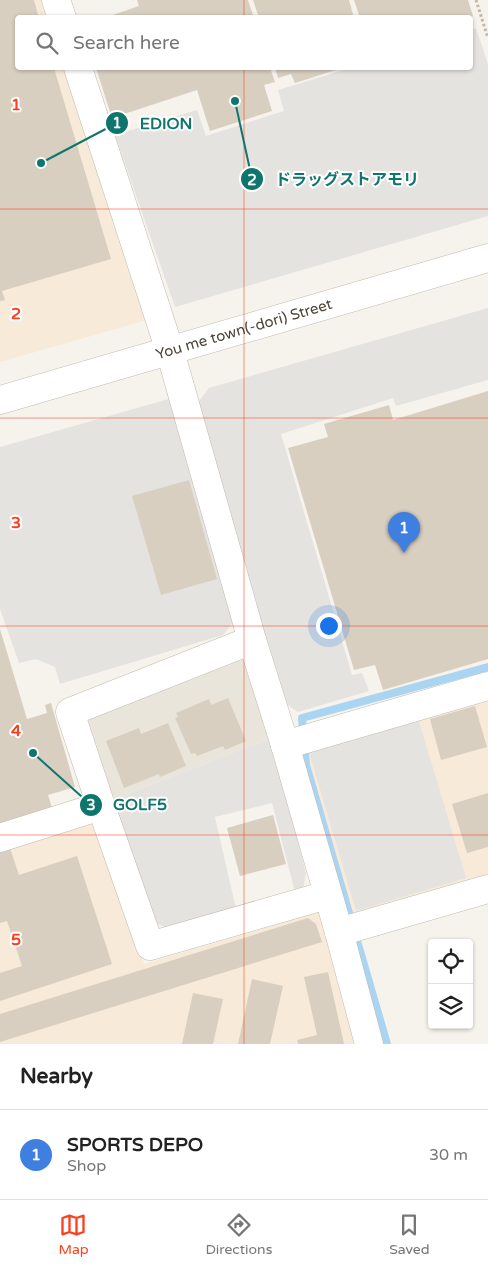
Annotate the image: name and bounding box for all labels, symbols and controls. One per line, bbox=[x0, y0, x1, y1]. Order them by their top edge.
search box bbox=[15, 15, 473, 70]
icon: search bbox=[33, 29, 61, 57]
text: Search here bbox=[73, 32, 180, 54]
text: 1 bbox=[11, 95, 21, 115]
callout: EDION bbox=[105, 108, 202, 139]
text: 1 bbox=[112, 114, 122, 132]
text: EDION bbox=[140, 114, 192, 134]
callout: ドラッグストアモリ bbox=[240, 164, 429, 195]
text: ドラッグストアモリ bbox=[275, 170, 419, 190]
text: 2 bbox=[247, 171, 257, 189]
street label: You me town(-dori) Street bbox=[154, 295, 334, 363]
text: 2 bbox=[11, 304, 21, 324]
pin: 1 bbox=[388, 512, 420, 553]
text: 3 bbox=[11, 513, 21, 533]
your location bbox=[316, 613, 342, 639]
text: 4 bbox=[11, 721, 21, 741]
callout: GOLF5 bbox=[78, 789, 177, 820]
text: GOLF5 bbox=[113, 795, 167, 815]
text: 3 bbox=[86, 796, 96, 814]
text: 5 bbox=[11, 930, 21, 950]
map controls bbox=[428, 939, 473, 1029]
button: locate bbox=[428, 939, 473, 984]
button: layers bbox=[428, 984, 473, 1029]
text: Nearby bbox=[20, 1064, 93, 1089]
text: SPORTS DEPO bbox=[67, 1134, 203, 1156]
text: 1 bbox=[31, 1145, 41, 1165]
text: 30 m bbox=[429, 1145, 468, 1165]
text: Shop bbox=[67, 1156, 106, 1176]
tab: Map bbox=[58, 1211, 89, 1258]
tab: Directions bbox=[205, 1211, 272, 1258]
tab: Saved bbox=[389, 1211, 430, 1258]

